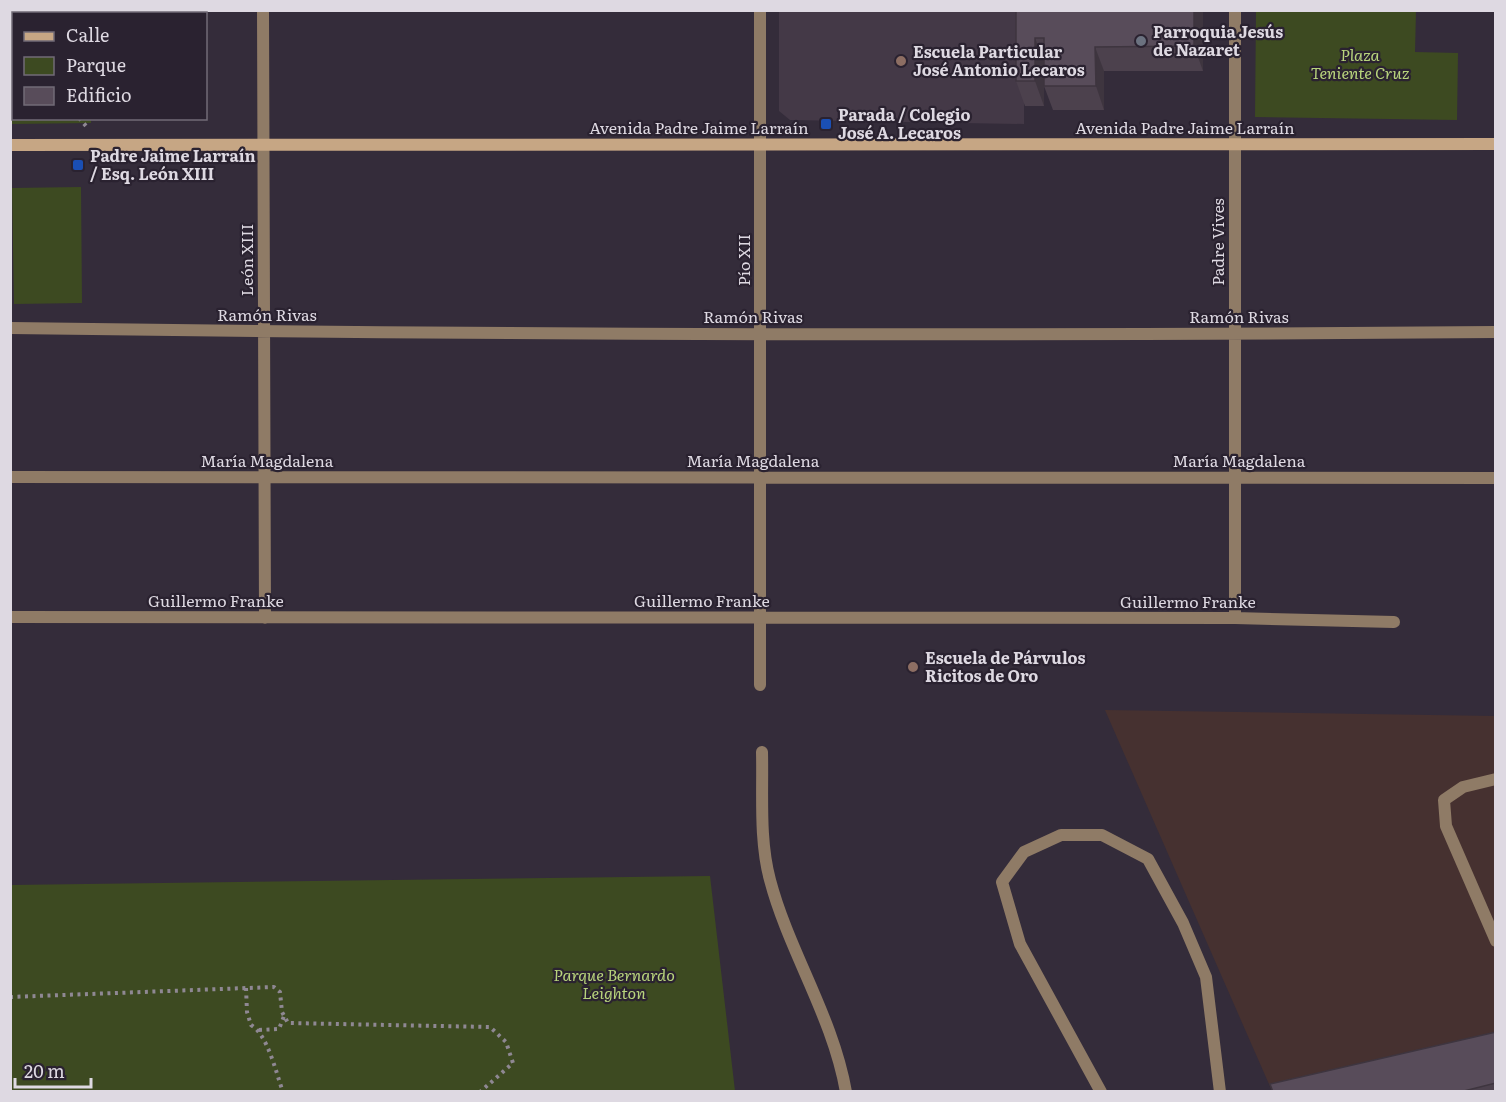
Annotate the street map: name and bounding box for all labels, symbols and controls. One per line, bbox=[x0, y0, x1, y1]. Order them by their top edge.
legend bbox=[12, 12, 207, 120]
place label: Parroquia Jesús de Nazaret bbox=[1153, 19, 1283, 61]
text: Calle bbox=[66, 21, 109, 48]
marker: Parroquia Jesús de Nazaret bbox=[1134, 34, 1148, 48]
place label: Escuela Particular José Antonio Lecaros bbox=[913, 39, 1085, 81]
park label: Plaza Teniente Cruz bbox=[1311, 42, 1410, 84]
text: Parque bbox=[66, 51, 126, 78]
marker: Escuela Particular José Antonio Lecaros bbox=[894, 54, 908, 68]
text: Edificio bbox=[66, 81, 132, 108]
place label: Parada / Colegio José A. Lecaros bbox=[838, 102, 970, 144]
street label: Avenida Padre Jaime Larraín bbox=[589, 115, 809, 139]
street label: Avenida Padre Jaime Larraín bbox=[1075, 115, 1295, 139]
marker: Parada / Colegio José A. Lecaros bbox=[819, 117, 833, 131]
place label: Padre Jaime Larraín / Esq. León XIII bbox=[90, 143, 256, 185]
marker: Padre Jaime Larraín / Esq. León XIII bbox=[71, 158, 85, 172]
street label: Padre Vives bbox=[1205, 198, 1229, 286]
street label: León XIII bbox=[234, 224, 258, 296]
street label: Pío XII bbox=[731, 234, 755, 286]
street label: Ramón Rivas bbox=[217, 302, 317, 326]
street label: Ramón Rivas bbox=[703, 304, 803, 328]
street label: Ramón Rivas bbox=[1189, 304, 1289, 328]
street label: María Magdalena bbox=[201, 448, 334, 472]
street label: María Magdalena bbox=[687, 448, 820, 472]
street label: María Magdalena bbox=[1173, 448, 1306, 472]
street label: Guillermo Franke bbox=[148, 588, 284, 612]
street label: Guillermo Franke bbox=[634, 588, 770, 612]
street label: Guillermo Franke bbox=[1120, 589, 1256, 613]
place label: Escuela de Párvulos Ricitos de Oro bbox=[925, 645, 1085, 687]
marker: Escuela de Párvulos Ricitos de Oro bbox=[906, 660, 920, 674]
park label: Parque Bernardo Leighton bbox=[553, 962, 675, 1004]
scale bar bbox=[15, 1051, 92, 1089]
text: 20 m bbox=[24, 1057, 65, 1084]

